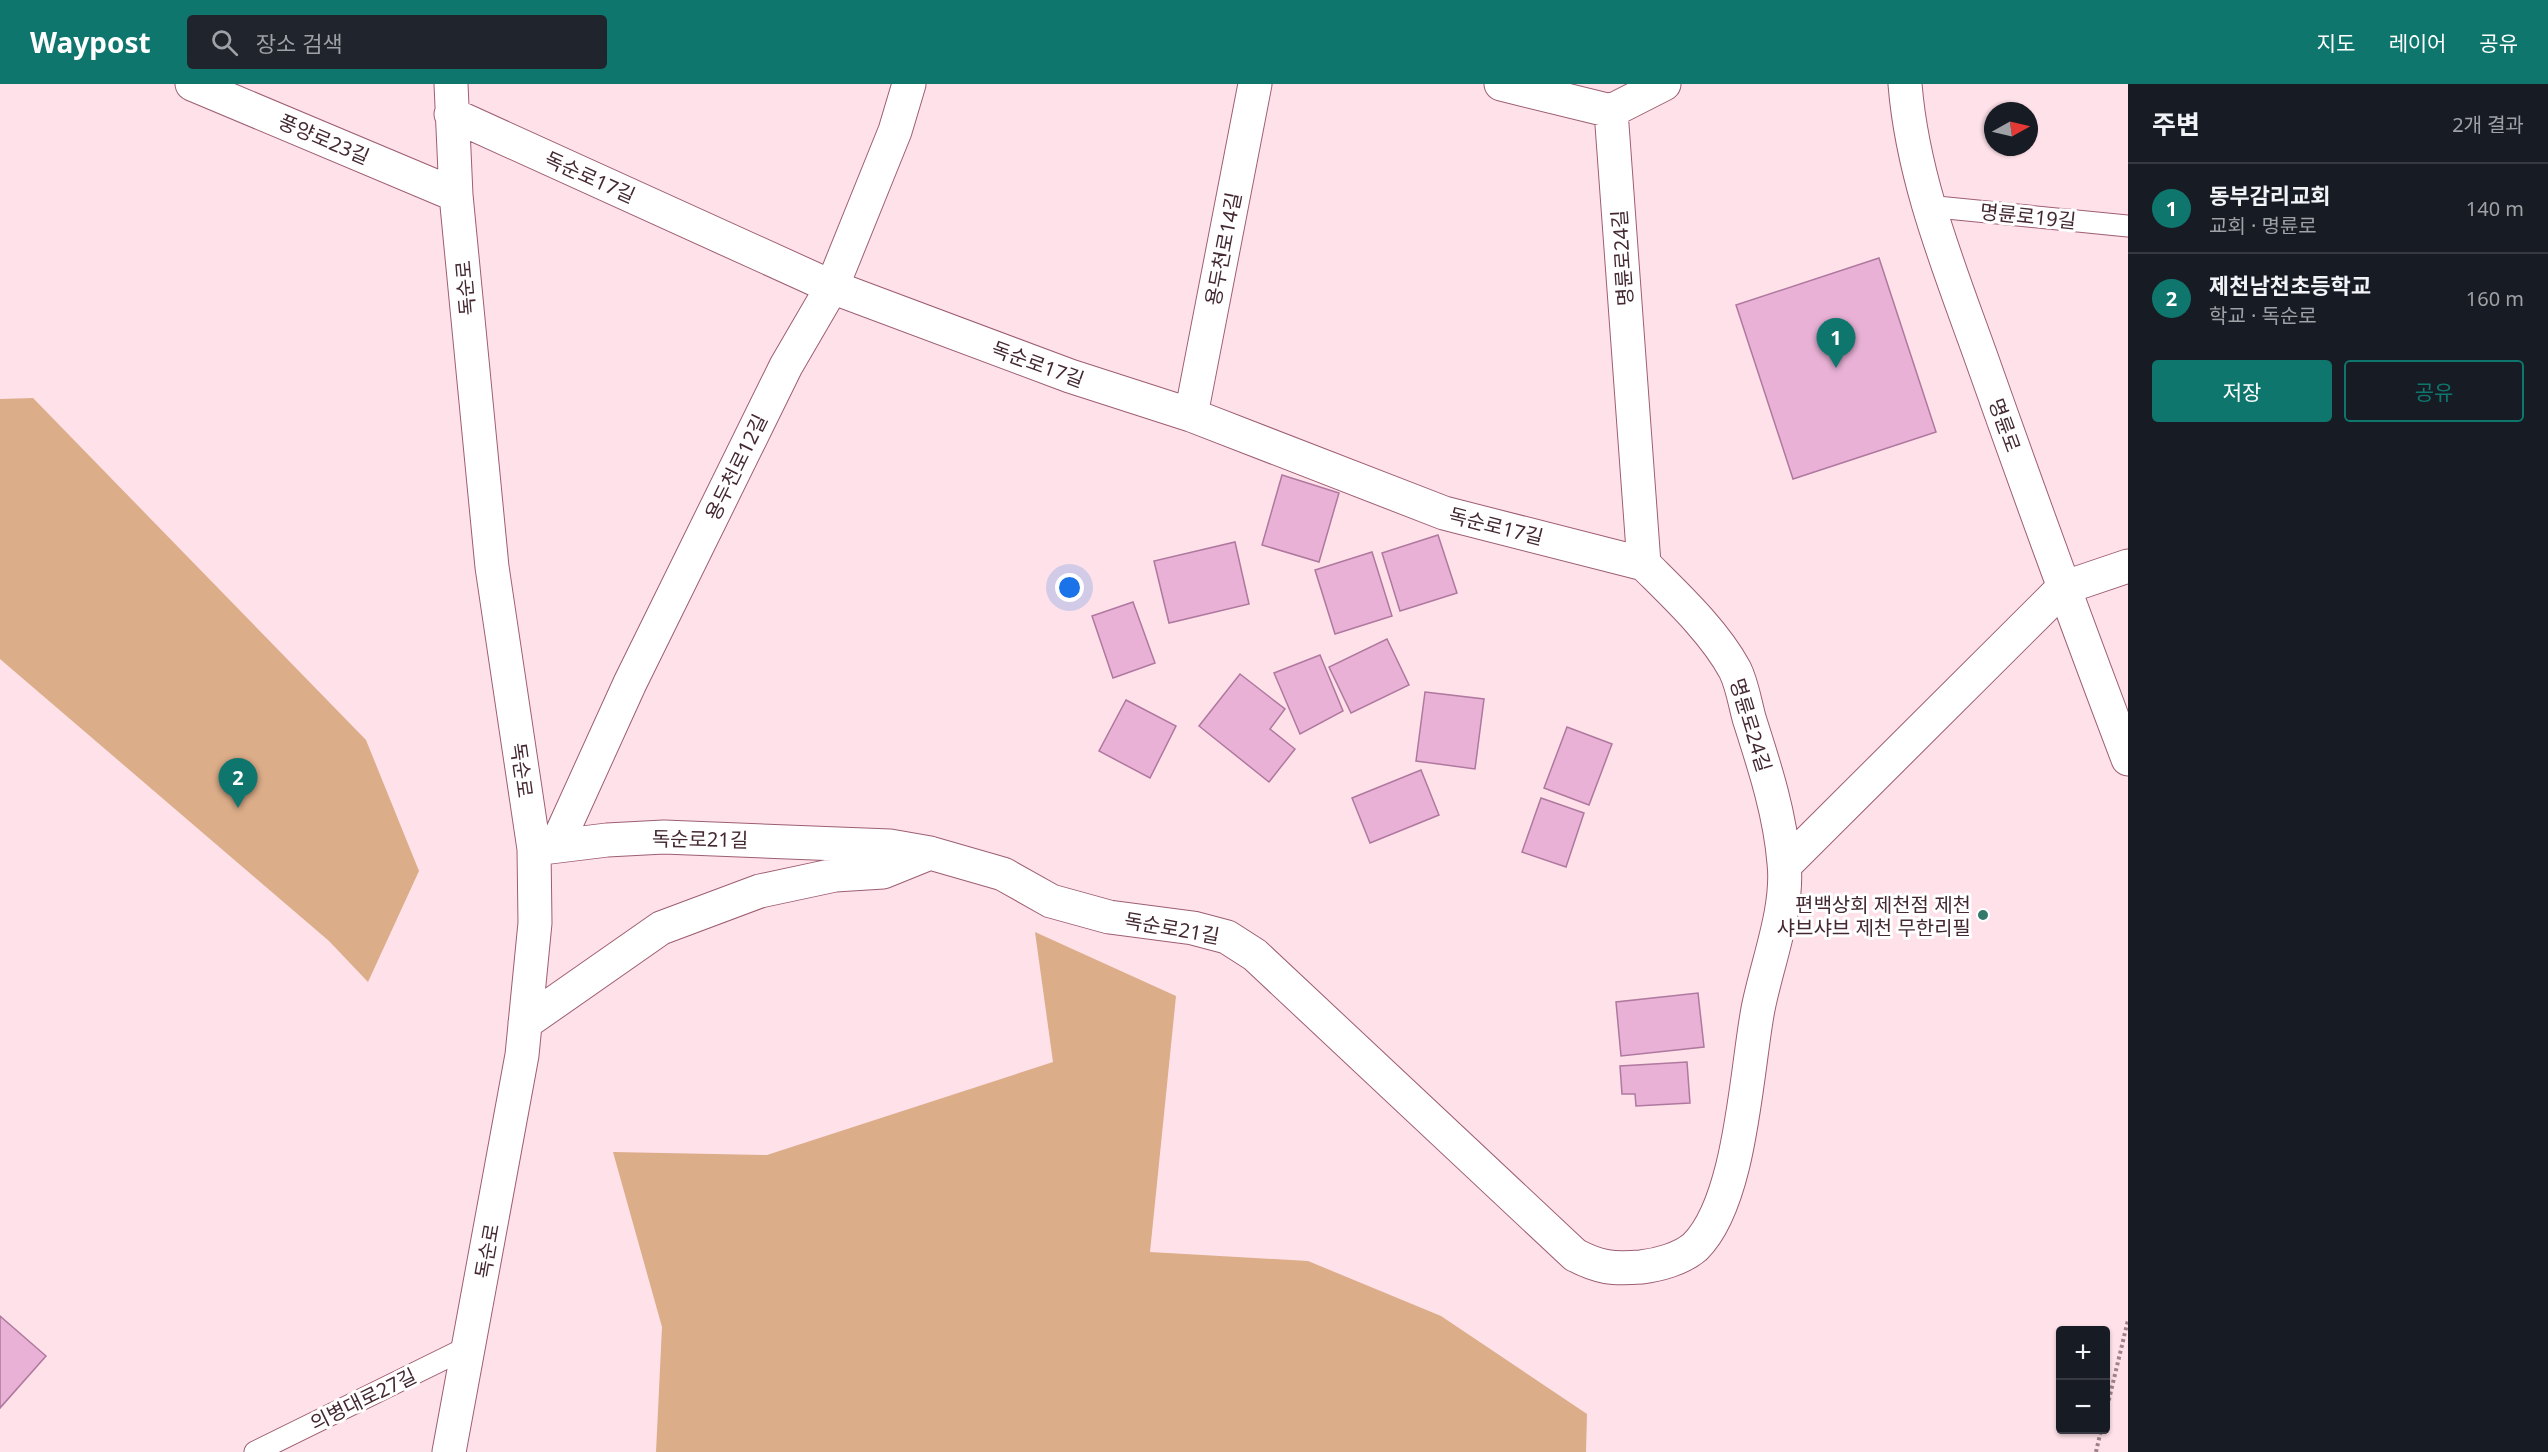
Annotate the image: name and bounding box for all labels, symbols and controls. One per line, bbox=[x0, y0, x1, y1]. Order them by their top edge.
search box bbox=[187, 15, 607, 69]
text: Waypost bbox=[30, 23, 151, 61]
icon: search bbox=[208, 26, 241, 59]
text: 장소 검색 bbox=[256, 28, 342, 58]
text: 지도 bbox=[2317, 29, 2355, 57]
text: 레이어 bbox=[2388, 29, 2446, 57]
text: 공유 bbox=[2479, 29, 2518, 57]
north arrow bbox=[1984, 102, 2038, 156]
text: 주변 bbox=[2152, 106, 2200, 142]
street label: 풍양로23길 bbox=[274, 108, 374, 170]
text: 2개 결과 bbox=[2452, 111, 2524, 138]
street label: 독순로17길 bbox=[540, 145, 640, 209]
text: 동부감리교회 bbox=[2209, 180, 2330, 210]
street label: 용두천로14길 bbox=[1199, 190, 1247, 308]
text: 1 bbox=[2166, 195, 2177, 222]
text: 140 m bbox=[2466, 195, 2524, 222]
street label: 명륜로19길 bbox=[1979, 198, 2077, 234]
street label: 명륜로24길 bbox=[1605, 209, 1639, 307]
text: 교회 · 명륜로 bbox=[2209, 212, 2317, 239]
street label: 독순로 bbox=[449, 259, 481, 317]
text: 제천남천초등학교 bbox=[2209, 270, 2371, 300]
text: 2 bbox=[2166, 285, 2177, 312]
text: 160 m bbox=[2466, 285, 2524, 312]
text: 학교 · 독순로 bbox=[2209, 302, 2317, 329]
pin: 1 bbox=[1816, 318, 1856, 368]
street label: 독순로17길 bbox=[988, 335, 1088, 393]
button: 저장 bbox=[2152, 360, 2332, 422]
button: 공유 bbox=[2344, 360, 2524, 422]
street label: 명륜로 bbox=[1983, 394, 2027, 456]
street label: 용두천로12길 bbox=[699, 409, 773, 525]
street label: 독순로17길 bbox=[1446, 501, 1546, 551]
your location bbox=[1055, 573, 1084, 602]
street label: 명륜로24길 bbox=[1724, 675, 1778, 775]
street label: 독순로 bbox=[505, 741, 539, 799]
pin: 2 bbox=[218, 758, 258, 808]
street label: 독순로21길 bbox=[652, 825, 748, 853]
place label: 편백상회 제천점 제천 샤브샤브 제천 무한리필 bbox=[1777, 891, 1971, 941]
street label: 독순로21길 bbox=[1122, 906, 1222, 950]
marker: 편백상회 제천점 제천 샤브샤브 제천 무한리필 bbox=[1976, 908, 1990, 922]
street label: 독순로 bbox=[469, 1221, 505, 1281]
map controls bbox=[2056, 1326, 2110, 1434]
button: + bbox=[2056, 1326, 2110, 1380]
street label: 의병대로27길 bbox=[305, 1362, 421, 1436]
button: − bbox=[2056, 1380, 2110, 1434]

